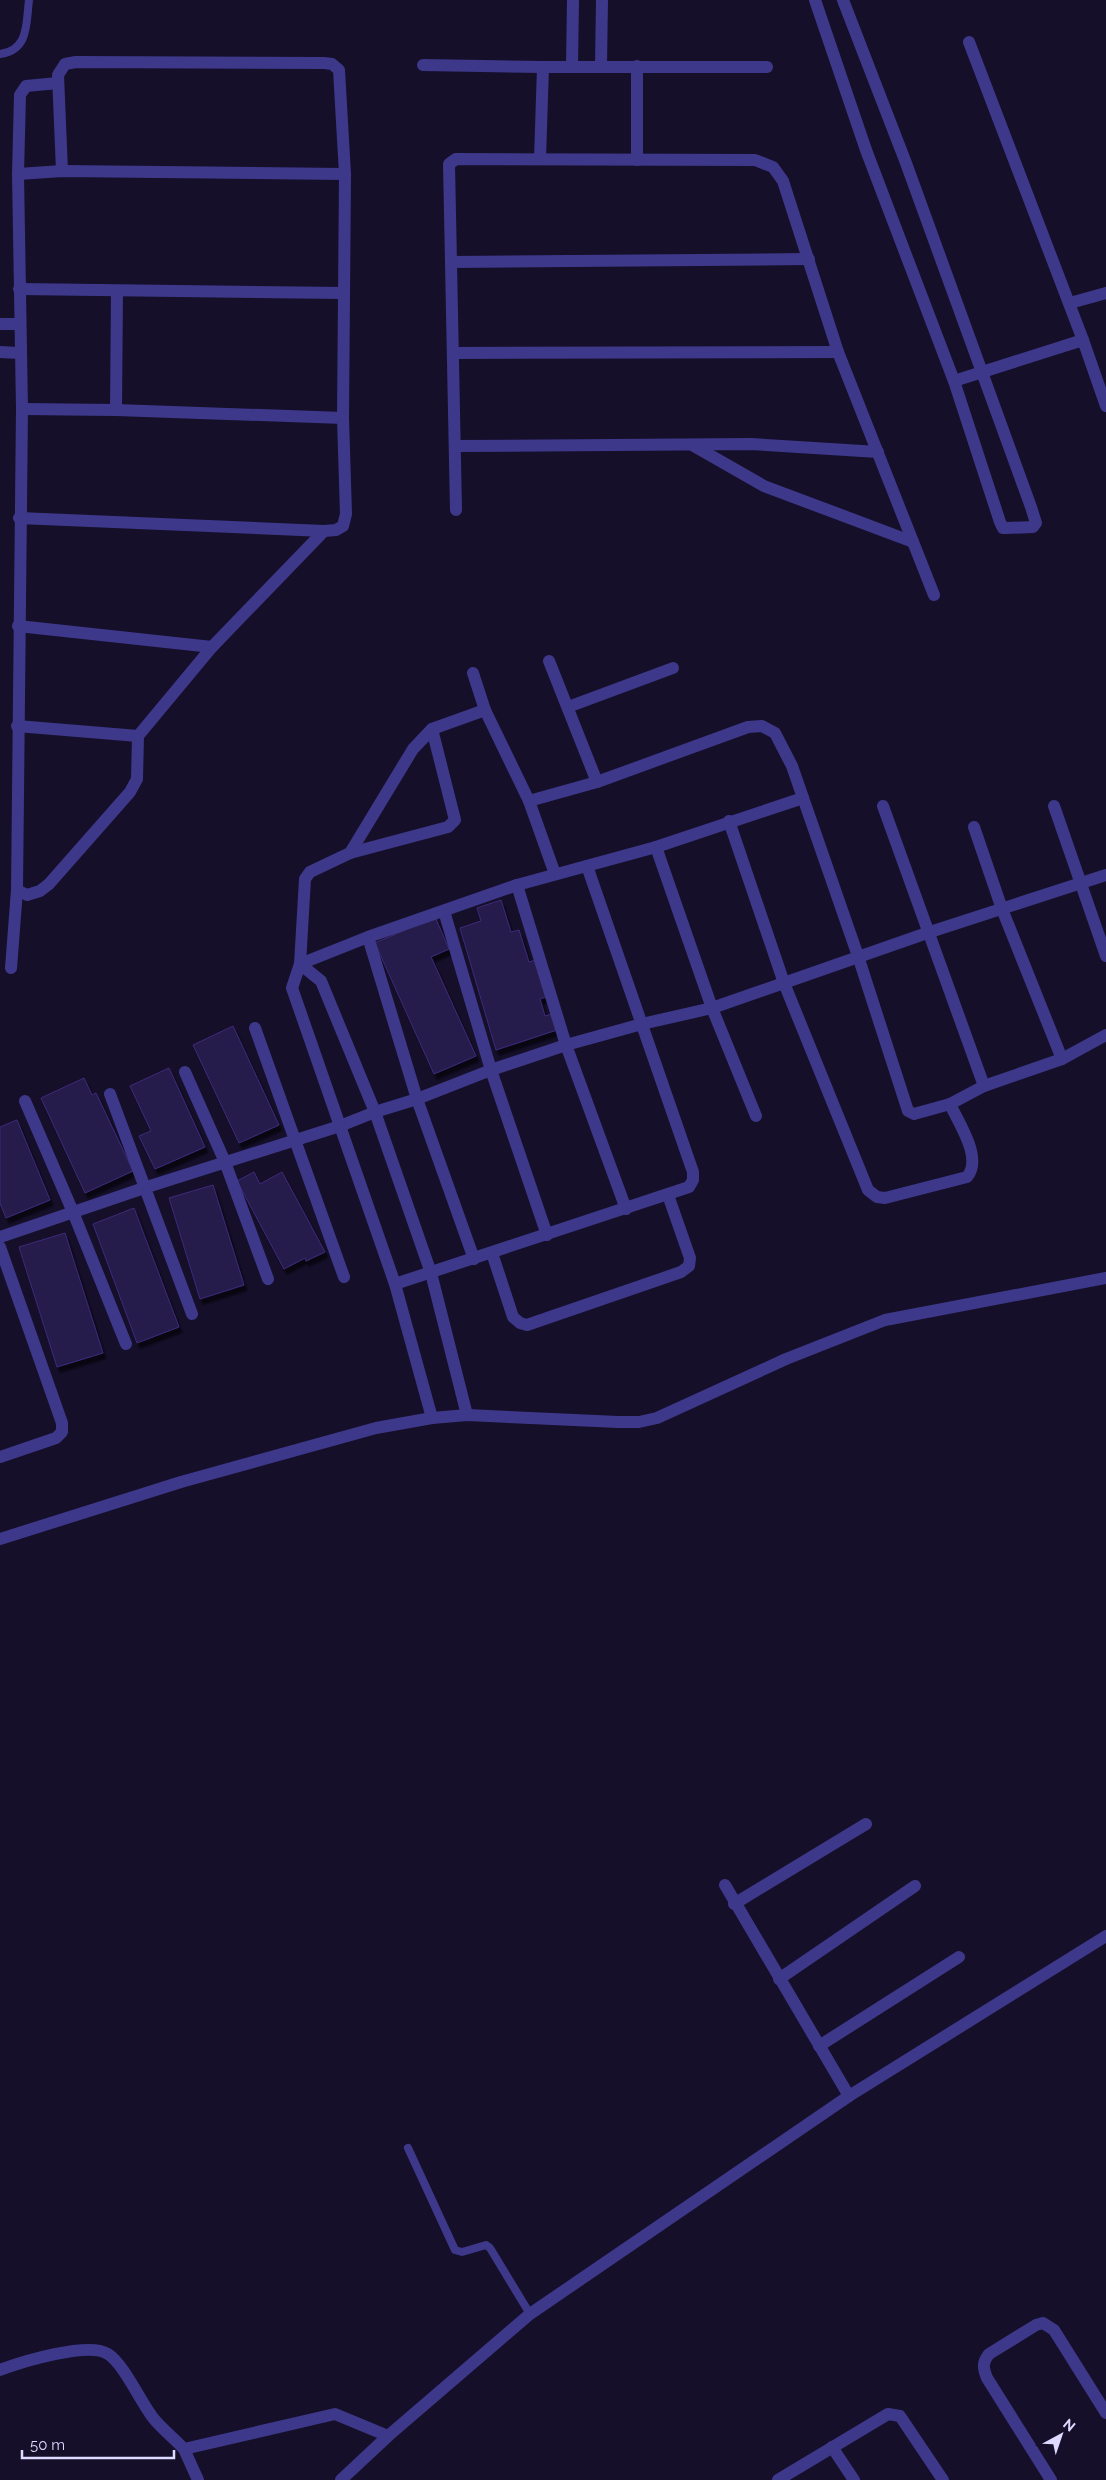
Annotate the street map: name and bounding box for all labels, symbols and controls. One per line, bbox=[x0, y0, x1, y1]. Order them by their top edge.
north arrow bbox=[1036, 2410, 1086, 2460]
text: N bbox=[1060, 2415, 1079, 2435]
scale bar bbox=[22, 2428, 175, 2460]
text: 50 m bbox=[30, 2436, 65, 2454]

